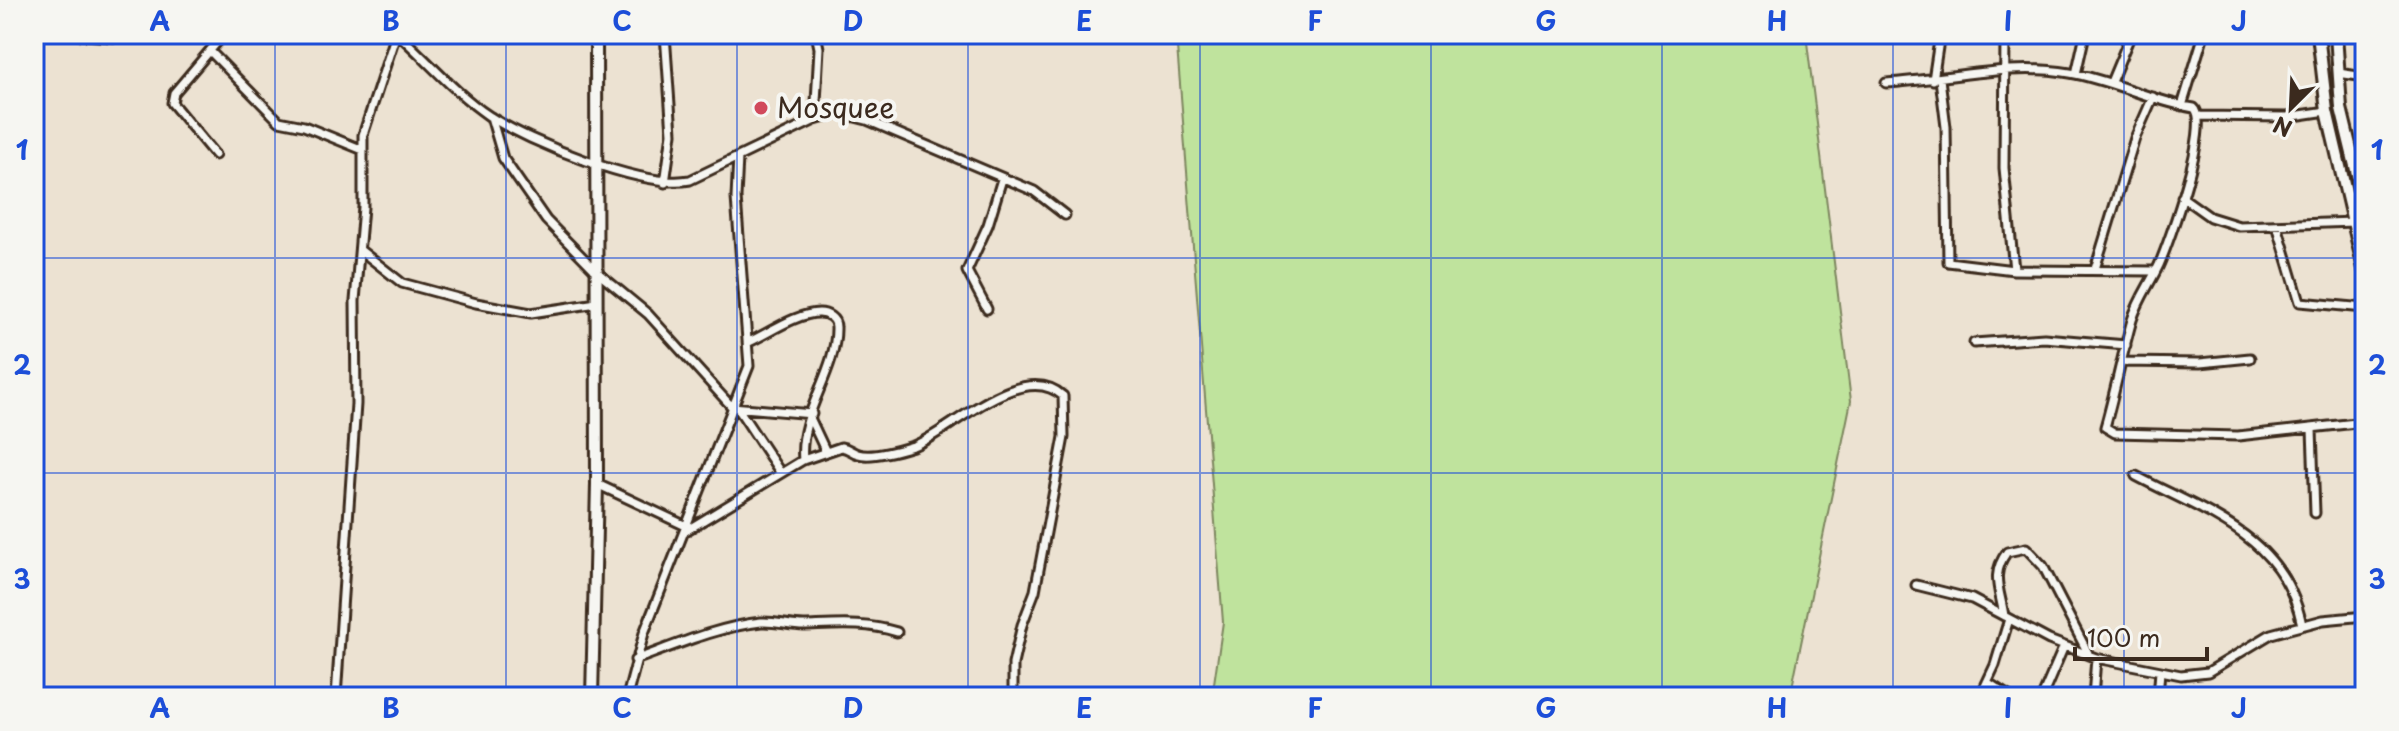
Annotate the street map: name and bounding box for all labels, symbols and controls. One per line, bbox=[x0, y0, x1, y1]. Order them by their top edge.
text: A bbox=[150, 1, 170, 40]
text: B bbox=[382, 1, 400, 40]
text: C bbox=[612, 1, 632, 40]
text: D bbox=[843, 1, 863, 40]
text: E bbox=[1076, 1, 1092, 40]
text: F bbox=[1307, 1, 1323, 40]
text: G bbox=[1535, 1, 1557, 40]
text: H bbox=[1767, 1, 1787, 40]
text: I bbox=[2004, 1, 2012, 40]
text: J bbox=[2231, 1, 2247, 40]
north arrow bbox=[2251, 68, 2331, 148]
place label: Mosquee bbox=[777, 85, 895, 128]
marker: Mosquee bbox=[752, 99, 770, 117]
text: N bbox=[2268, 109, 2297, 146]
text: 1 bbox=[16, 130, 28, 169]
text: 1 bbox=[2371, 130, 2383, 169]
text: 2 bbox=[13, 345, 31, 384]
text: 2 bbox=[2368, 345, 2386, 384]
text: 3 bbox=[13, 559, 31, 598]
text: 3 bbox=[2368, 559, 2386, 598]
scale bar bbox=[2075, 611, 2207, 661]
text: 100 m bbox=[2087, 619, 2160, 655]
text: A bbox=[150, 688, 170, 727]
text: B bbox=[382, 688, 400, 727]
text: C bbox=[612, 688, 632, 727]
text: D bbox=[843, 688, 863, 727]
text: E bbox=[1076, 688, 1092, 727]
text: F bbox=[1307, 688, 1323, 727]
text: G bbox=[1535, 688, 1557, 727]
text: H bbox=[1767, 688, 1787, 727]
text: I bbox=[2004, 688, 2012, 727]
text: J bbox=[2231, 688, 2247, 727]

